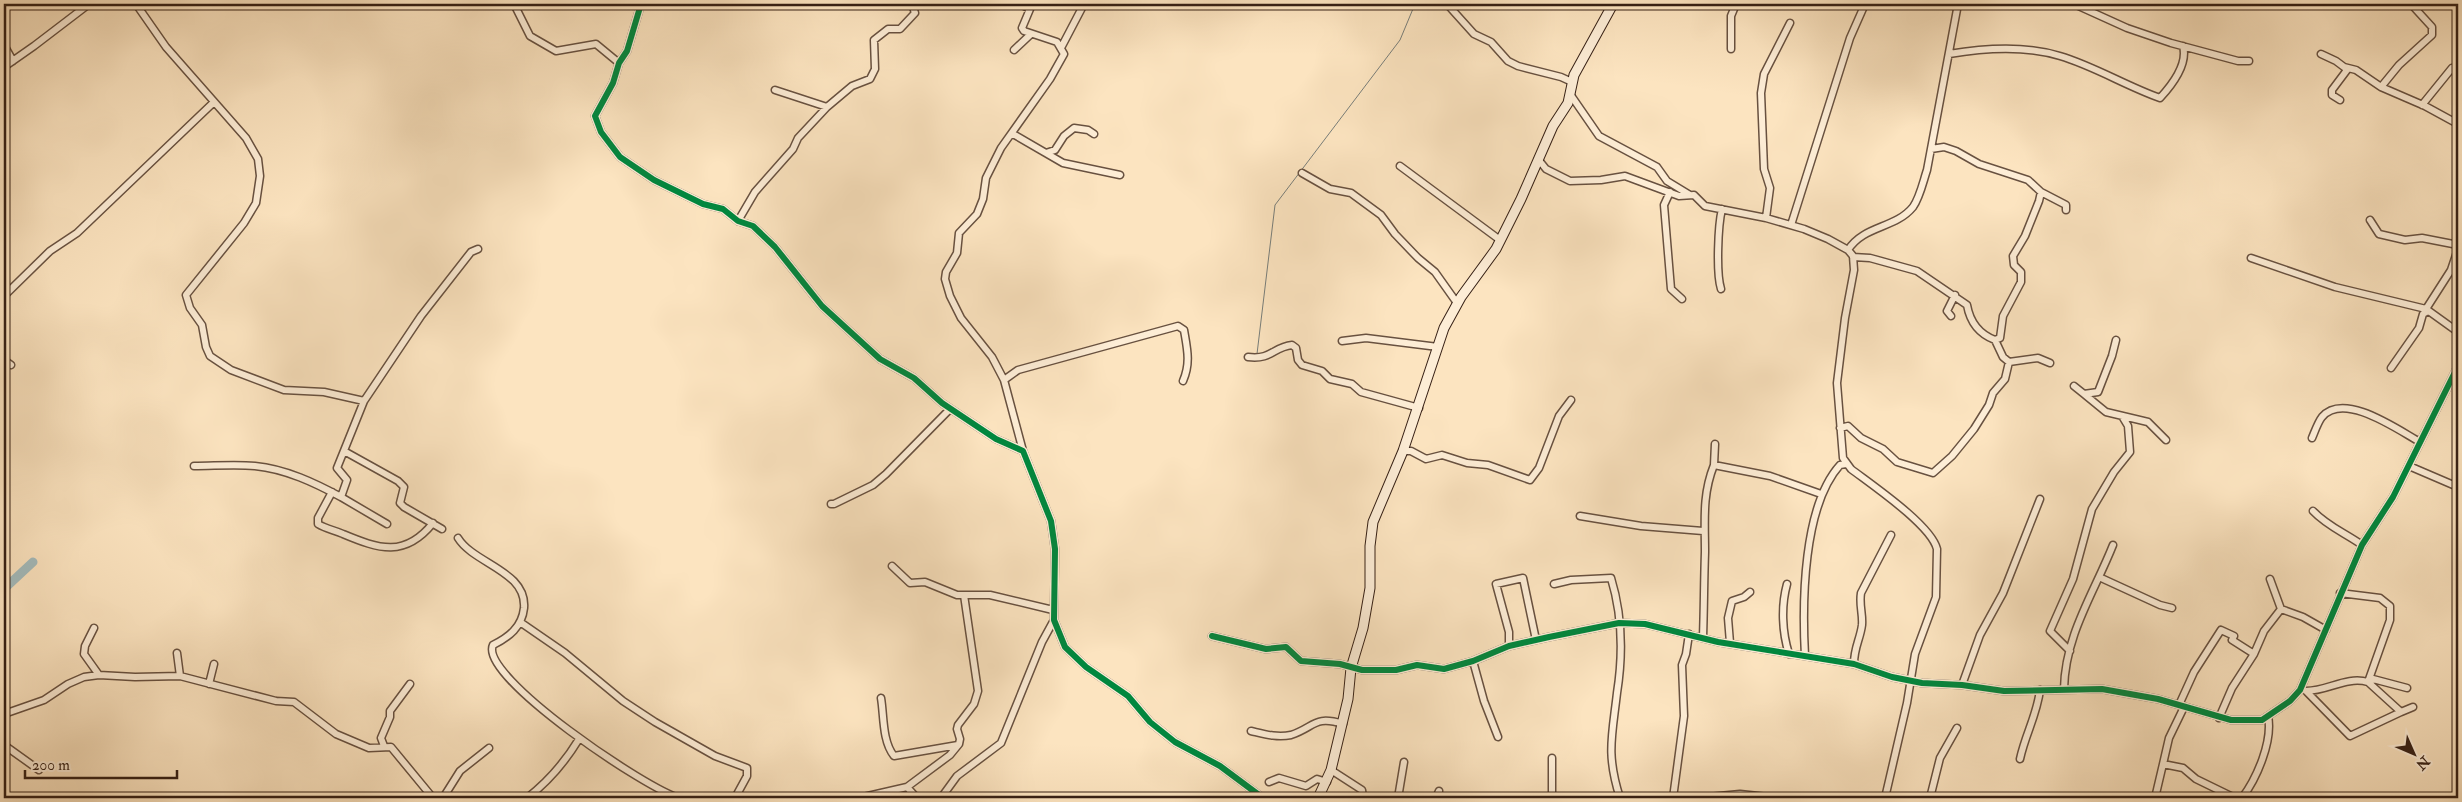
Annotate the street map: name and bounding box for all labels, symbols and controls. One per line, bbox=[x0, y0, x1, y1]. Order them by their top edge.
north arrow bbox=[2390, 730, 2440, 780]
scale bar bbox=[25, 747, 178, 779]
text: N bbox=[2412, 752, 2434, 774]
text: 200 m bbox=[32, 756, 70, 775]

